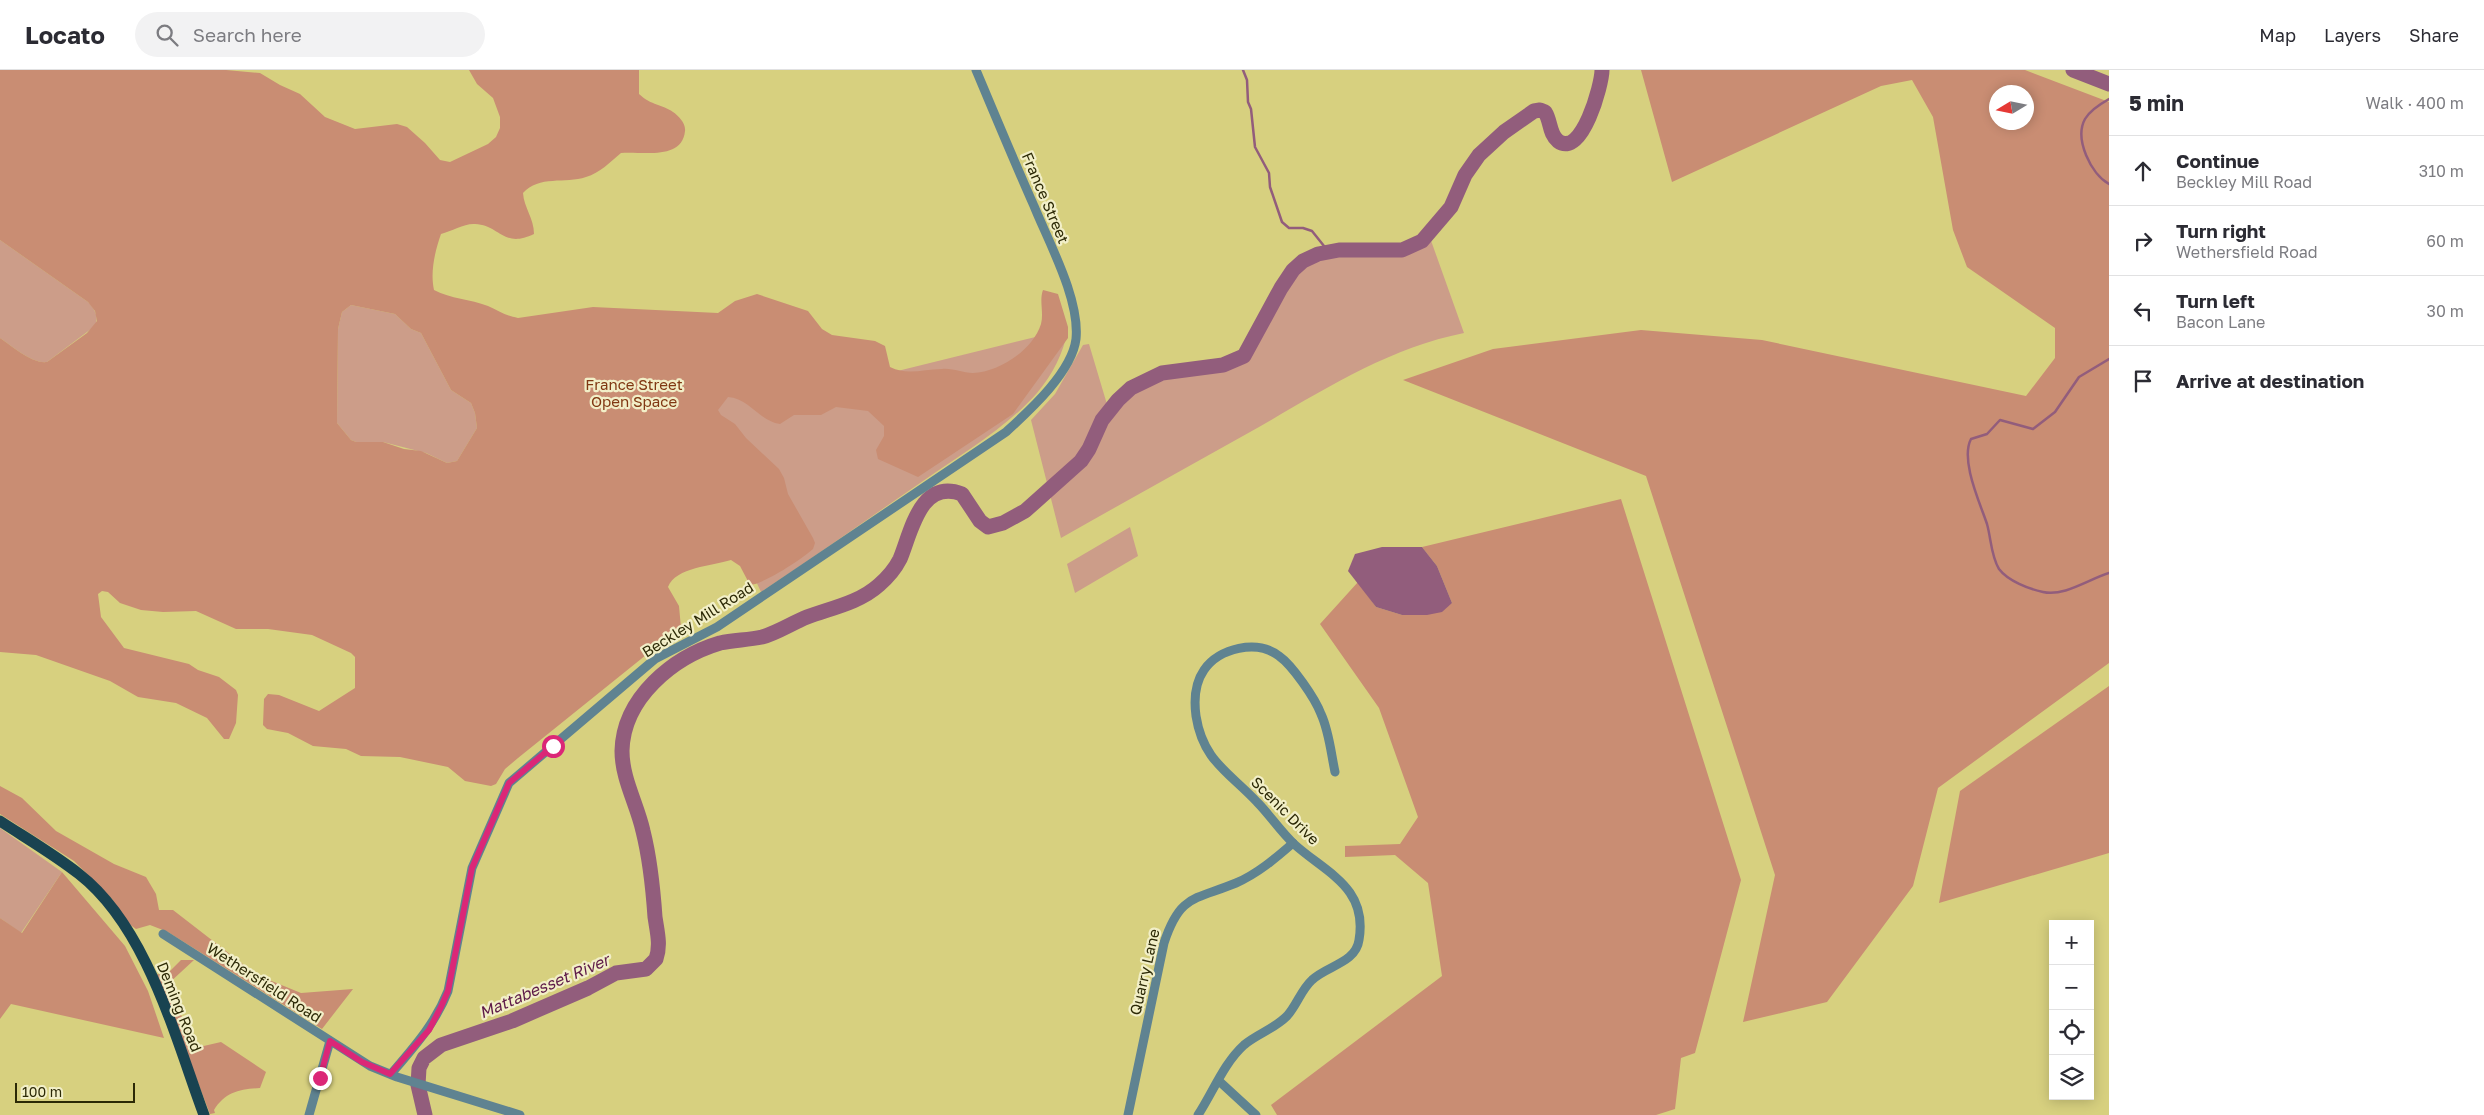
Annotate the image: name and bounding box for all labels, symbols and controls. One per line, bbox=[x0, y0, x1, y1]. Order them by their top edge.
search box bbox=[135, 12, 485, 57]
text: Locato bbox=[25, 20, 105, 49]
icon: search bbox=[153, 21, 181, 49]
text: Search here bbox=[193, 23, 302, 46]
text: Map bbox=[2259, 24, 2296, 46]
text: Layers bbox=[2324, 24, 2381, 46]
text: Share bbox=[2409, 24, 2459, 46]
north arrow bbox=[1989, 85, 2034, 130]
text: 5 min bbox=[2129, 90, 2184, 116]
text: Walk · 400 m bbox=[2366, 93, 2464, 113]
street label: France Street bbox=[1019, 149, 1073, 246]
text: Continue bbox=[2176, 149, 2259, 172]
icon: ahead bbox=[2129, 157, 2157, 185]
text: 310 m bbox=[2419, 161, 2464, 181]
text: Beckley Mill Road bbox=[2176, 172, 2312, 192]
text: Turn right bbox=[2176, 219, 2266, 242]
icon: right bbox=[2129, 227, 2157, 255]
text: 60 m bbox=[2426, 231, 2464, 251]
text: Wethersfield Road bbox=[2176, 242, 2318, 262]
text: Turn left bbox=[2176, 289, 2255, 312]
icon: left bbox=[2129, 297, 2157, 325]
text: 30 m bbox=[2427, 301, 2464, 321]
text: Bacon Lane bbox=[2176, 312, 2265, 332]
icon: arrive bbox=[2129, 367, 2157, 395]
text: Arrive at destination bbox=[2176, 369, 2364, 392]
park label: France Street Open Space bbox=[585, 375, 683, 410]
street label: Beckley Mill Road bbox=[639, 578, 756, 661]
route start bbox=[542, 735, 565, 758]
street label: Scenic Drive bbox=[1248, 773, 1324, 848]
map controls bbox=[2049, 920, 2094, 1100]
button: + bbox=[2049, 920, 2094, 965]
street label: Quarry Lane bbox=[1125, 927, 1163, 1017]
street label: Wethersfield Road bbox=[204, 938, 325, 1026]
water label: Mattabesset River bbox=[476, 948, 615, 1022]
street label: Deming Road bbox=[154, 959, 206, 1054]
button: − bbox=[2049, 965, 2094, 1010]
button: locate bbox=[2049, 1010, 2094, 1055]
button: layers bbox=[2049, 1055, 2094, 1100]
route end bbox=[309, 1067, 332, 1090]
scale bar bbox=[15, 1080, 135, 1103]
text: 100 m bbox=[22, 1083, 62, 1100]

